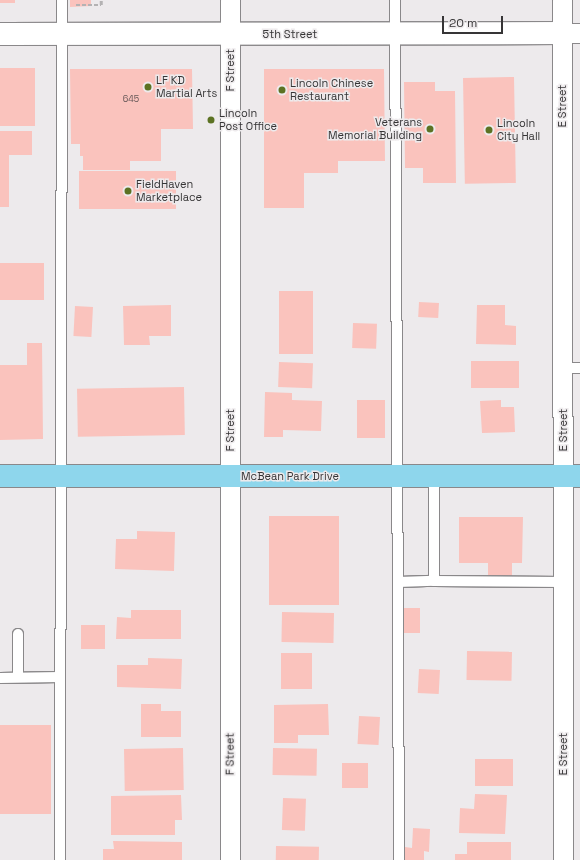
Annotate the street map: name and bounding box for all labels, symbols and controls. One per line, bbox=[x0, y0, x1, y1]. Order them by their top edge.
scale bar bbox=[444, 8, 505, 34]
text: 20 m bbox=[449, 15, 477, 31]
street label: 5th Street bbox=[263, 27, 317, 41]
street label: F Street bbox=[223, 49, 237, 91]
place label: LF KD Martial Arts bbox=[156, 74, 218, 100]
place label: Lincoln Chinese Restaurant bbox=[290, 77, 373, 103]
marker: LF KD Martial Arts bbox=[143, 82, 153, 92]
marker: Lincoln Chinese Restaurant bbox=[277, 85, 287, 95]
street label: E Street bbox=[555, 85, 569, 127]
house number: 645 bbox=[123, 94, 139, 104]
place label: Lincoln Post Office bbox=[219, 107, 277, 133]
marker: Lincoln Post Office bbox=[206, 115, 216, 125]
place label: Veterans Memorial Building bbox=[328, 116, 422, 142]
place label: Lincoln City Hall bbox=[497, 117, 540, 143]
marker: Veterans Memorial Building bbox=[425, 124, 435, 134]
marker: Lincoln City Hall bbox=[484, 125, 494, 135]
place label: FieldHaven Marketplace bbox=[136, 178, 202, 204]
marker: FieldHaven Marketplace bbox=[123, 186, 133, 196]
street label: F Street bbox=[223, 409, 237, 451]
street label: E Street bbox=[556, 409, 570, 451]
street label: McBean Park Drive bbox=[241, 469, 339, 483]
street label: F Street bbox=[223, 733, 237, 775]
street label: E Street bbox=[556, 733, 570, 775]

